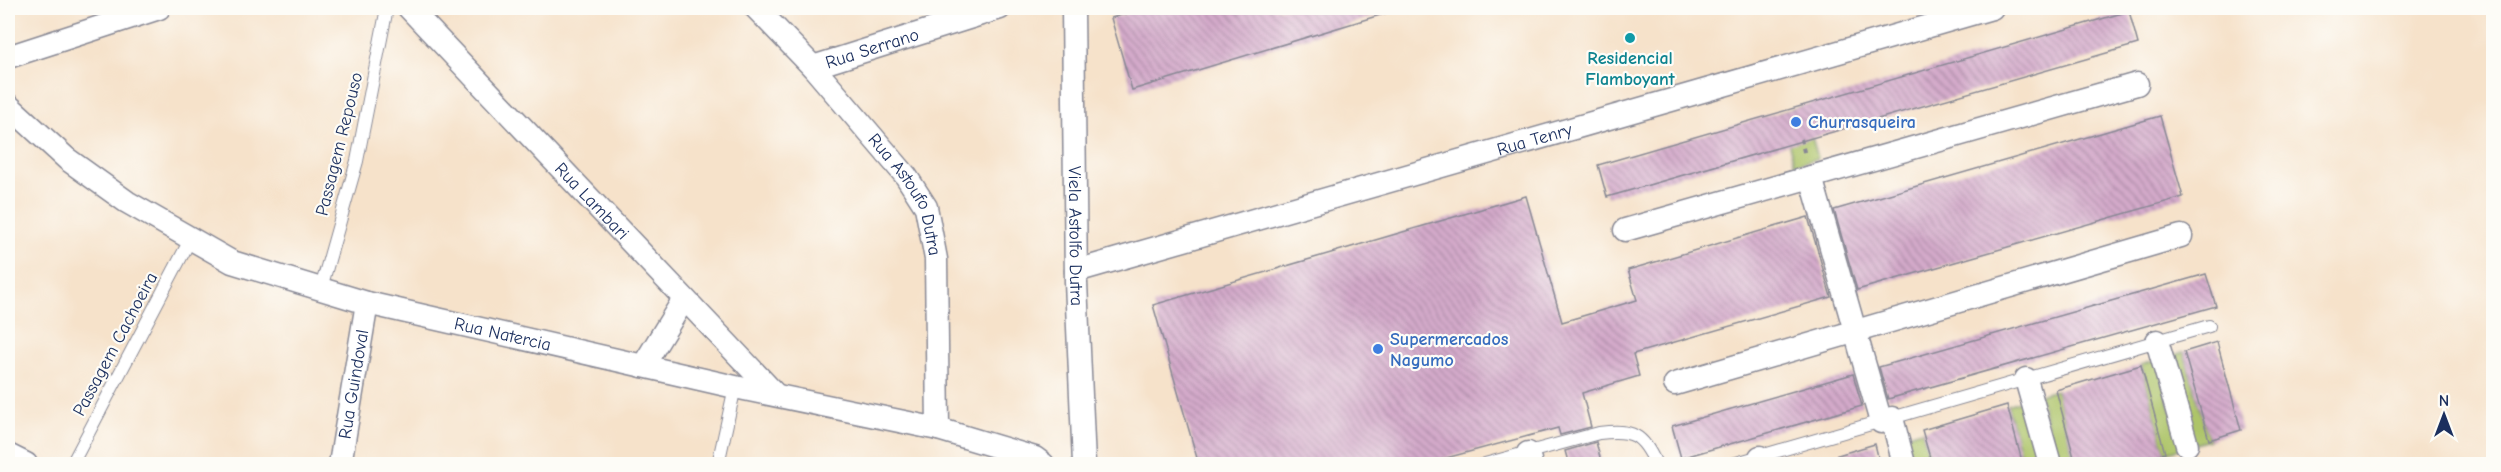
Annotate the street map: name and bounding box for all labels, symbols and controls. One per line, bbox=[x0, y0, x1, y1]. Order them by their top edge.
street label: Rua Serrano bbox=[823, 24, 922, 73]
marker: Residencial Flamboyant bbox=[1623, 31, 1637, 45]
place label: Residencial Flamboyant bbox=[1585, 48, 1676, 90]
street label: Passagem Repouso bbox=[312, 70, 367, 218]
place label: Churrasqueira bbox=[1808, 112, 1916, 133]
marker: Churrasqueira bbox=[1789, 115, 1803, 129]
street label: Rua Tenry bbox=[1495, 119, 1576, 161]
street label: Rua Astoufo Dutra bbox=[863, 129, 945, 257]
street label: Rua Lambari bbox=[550, 158, 633, 244]
street label: Viela Astolfo Dutra bbox=[1064, 166, 1087, 307]
street label: Passagem Cachoeira bbox=[69, 269, 162, 420]
street label: Rua Natercia bbox=[452, 313, 553, 356]
street label: Rua Guindoval bbox=[334, 328, 373, 441]
place label: Supermercados Nagumo bbox=[1390, 329, 1509, 371]
marker: Supermercados Nagumo bbox=[1371, 342, 1385, 356]
north arrow bbox=[2414, 385, 2474, 445]
text: N bbox=[2439, 392, 2449, 410]

